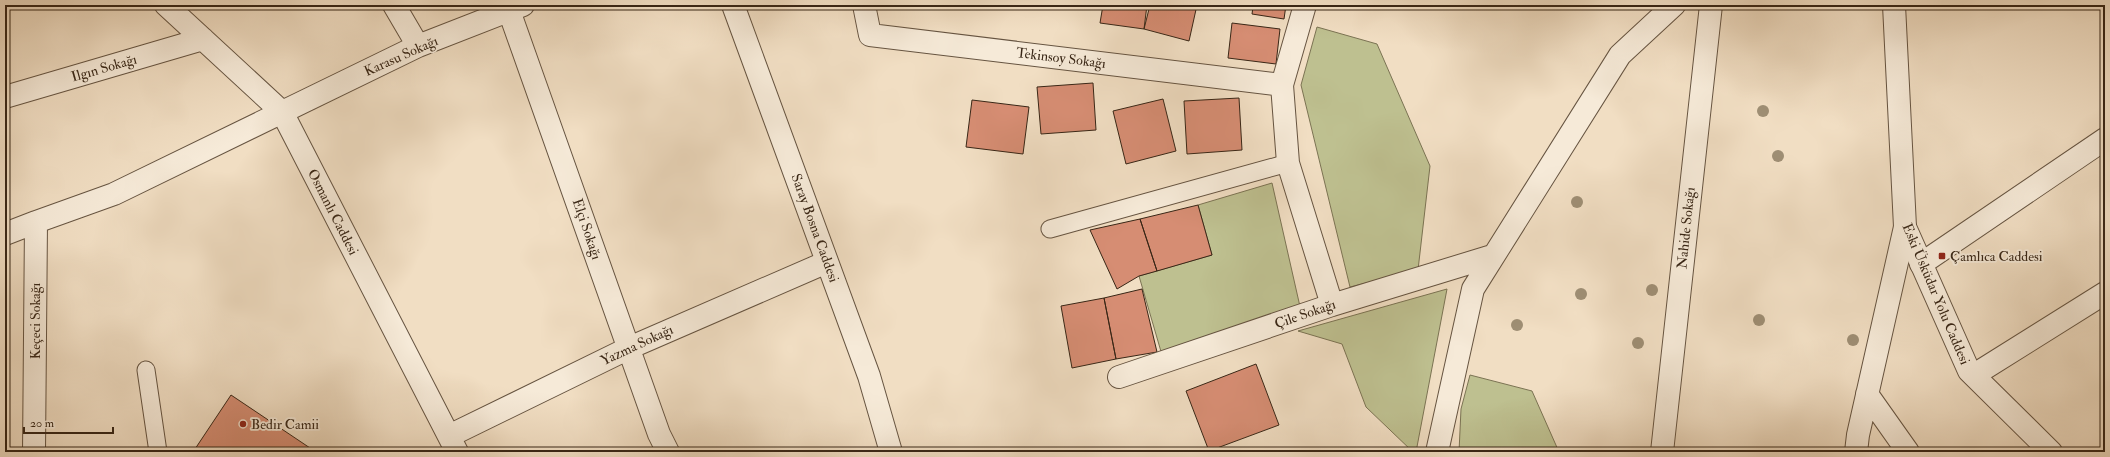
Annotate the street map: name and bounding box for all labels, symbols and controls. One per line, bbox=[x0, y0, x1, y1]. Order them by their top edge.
street label: Karasu Sokağı bbox=[361, 32, 441, 80]
street label: Tekinsoy Sokağı bbox=[1015, 44, 1107, 73]
street label: Ilgın Sokağı bbox=[69, 50, 139, 85]
street label: Osmanlı Caddesi bbox=[304, 166, 362, 258]
street label: Saray Bosna Caddesi bbox=[787, 171, 843, 285]
street label: Nahide Sokağı bbox=[1673, 186, 1699, 270]
street label: Elçi Sokağı bbox=[569, 196, 605, 262]
street label: Eski Üsküdar Yolu Caddesi bbox=[1899, 221, 1974, 367]
place label: Çamlıca Caddesi bbox=[1950, 248, 2043, 265]
marker: Çamlıca Caddesi bbox=[1937, 251, 1947, 261]
street label: Keçeci Sokağı bbox=[27, 282, 44, 359]
street label: Çile Sokağı bbox=[1272, 296, 1338, 332]
street label: Yazma Sokağı bbox=[598, 321, 676, 369]
scale bar bbox=[24, 409, 113, 435]
text: 20 m bbox=[30, 416, 55, 431]
place label: Bedir Camii bbox=[251, 416, 319, 433]
marker: Bedir Camii bbox=[238, 419, 248, 429]

